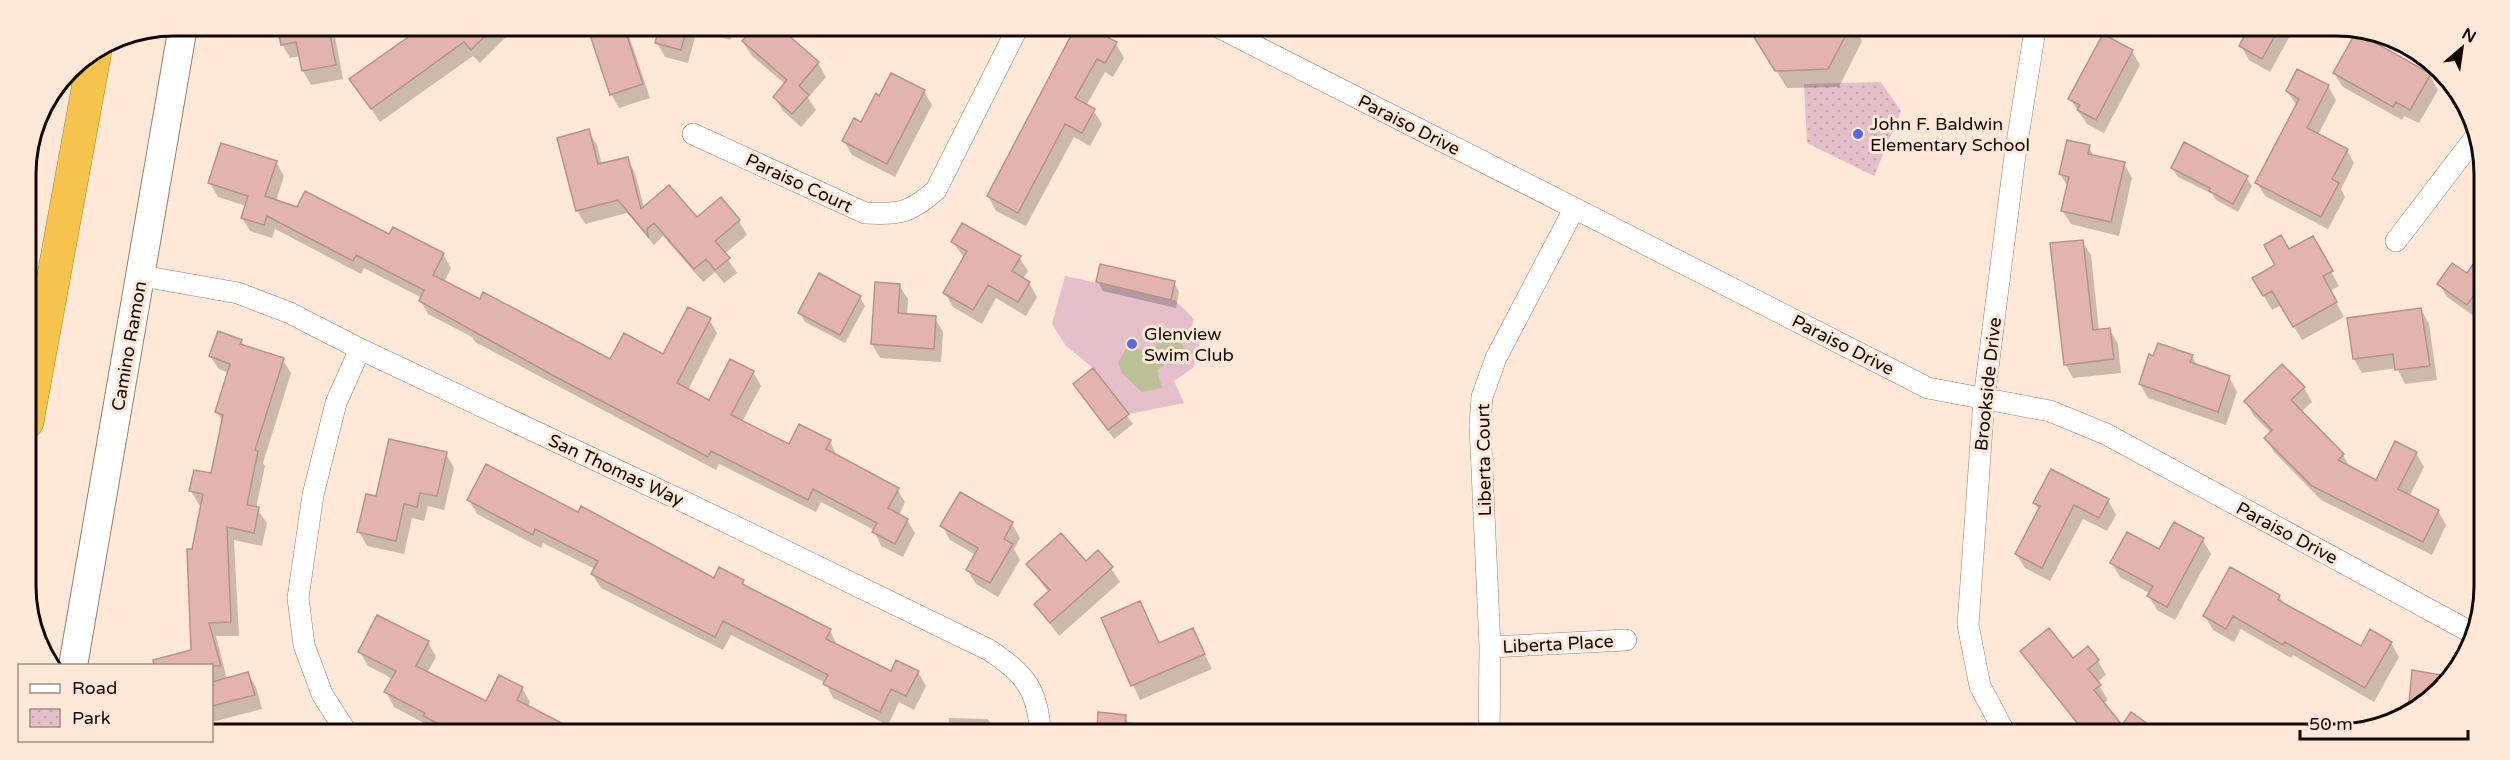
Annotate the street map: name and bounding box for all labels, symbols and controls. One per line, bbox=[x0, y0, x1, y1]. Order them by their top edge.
north arrow bbox=[2432, 18, 2492, 78]
text: N bbox=[2458, 24, 2479, 48]
street label: Paraiso Drive bbox=[1354, 90, 1464, 160]
place label: John F. Baldwin Elementary School bbox=[1870, 113, 2030, 156]
marker: John F. Baldwin Elementary School bbox=[1851, 127, 1865, 141]
street label: Paraiso Court bbox=[742, 149, 856, 217]
street label: Camino Ramon bbox=[107, 279, 151, 413]
street label: Paraiso Drive bbox=[1788, 310, 1898, 380]
street label: Brookside Drive bbox=[1970, 316, 2006, 452]
place label: Glenview Swim Club bbox=[1144, 323, 1234, 366]
marker: Glenview Swim Club bbox=[1125, 337, 1139, 351]
street label: Liberta Court bbox=[1472, 403, 1496, 517]
street label: San Thomas Way bbox=[545, 429, 687, 511]
street label: Paraiso Drive bbox=[2232, 497, 2342, 569]
street label: Liberta Place bbox=[1502, 630, 1614, 658]
legend bbox=[18, 664, 213, 742]
text: Road bbox=[72, 677, 117, 699]
scale bar bbox=[2300, 703, 2468, 741]
text: Park bbox=[72, 707, 111, 729]
text: 50 m bbox=[2309, 713, 2353, 735]

